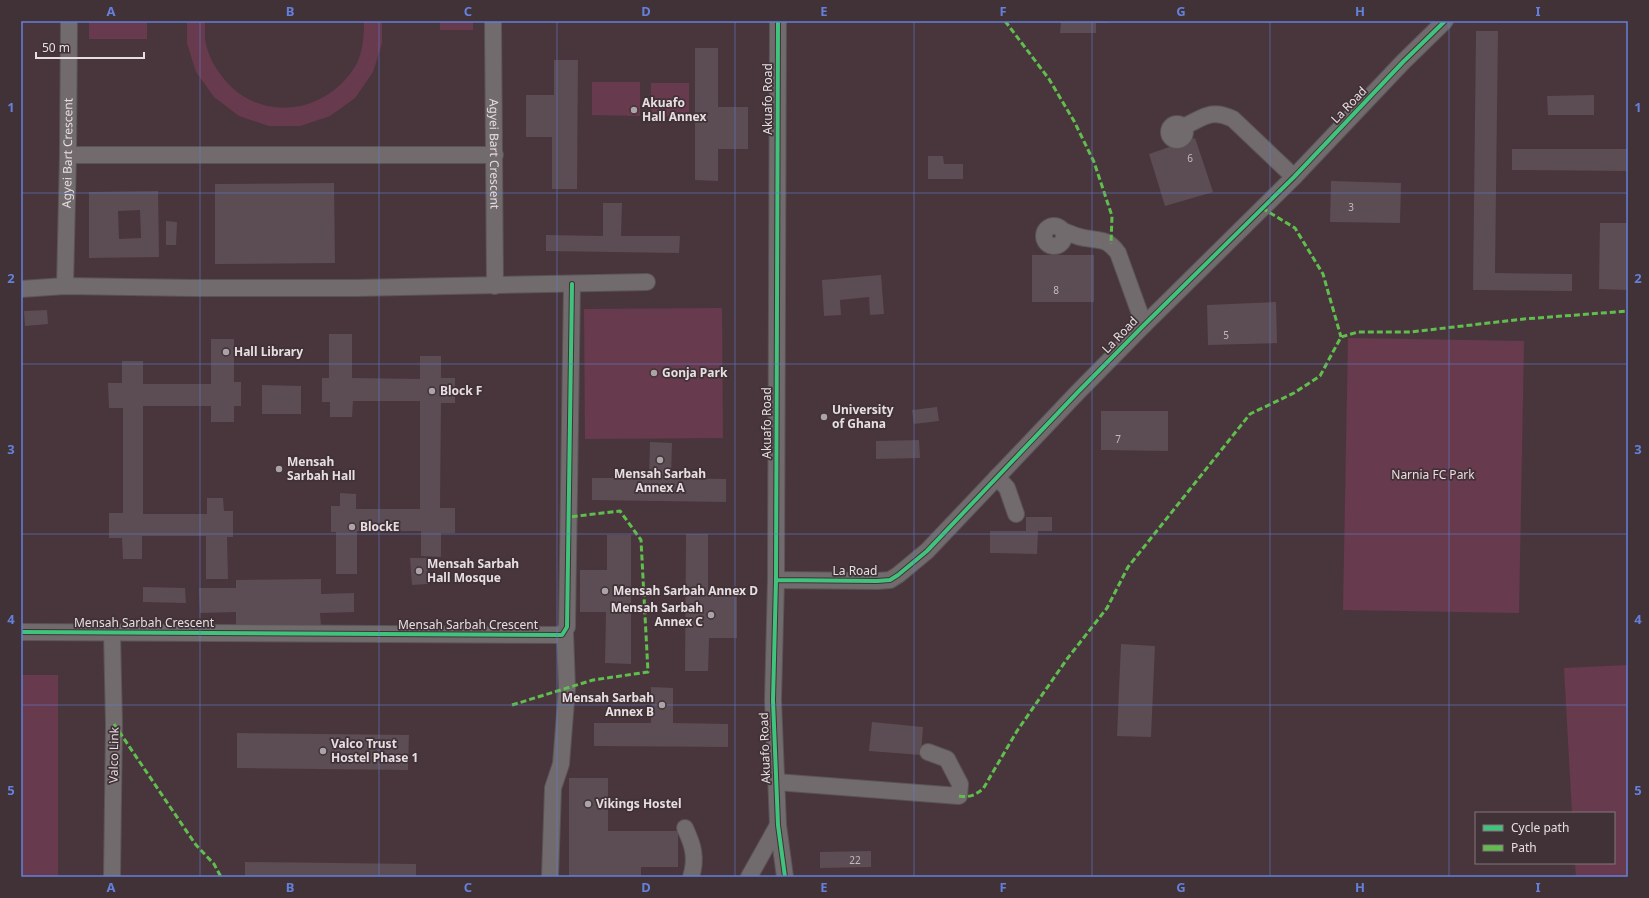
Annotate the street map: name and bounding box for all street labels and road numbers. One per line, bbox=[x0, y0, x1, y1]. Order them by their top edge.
street label: Akuafo Road bbox=[759, 63, 776, 135]
street label: La Road bbox=[1327, 83, 1370, 127]
street label: Agyei Bart Crescent bbox=[58, 97, 76, 208]
street label: Agyei Bart Crescent bbox=[486, 99, 503, 210]
street label: La Road bbox=[1098, 313, 1141, 357]
street label: Akuafo Road bbox=[758, 387, 775, 459]
street label: La Road bbox=[833, 562, 877, 579]
street label: Mensah Sarbah Crescent bbox=[74, 614, 215, 631]
street label: Mensah Sarbah Crescent bbox=[398, 616, 539, 633]
street label: Akuafo Road bbox=[755, 712, 774, 784]
street label: Valco Link bbox=[105, 726, 122, 783]

